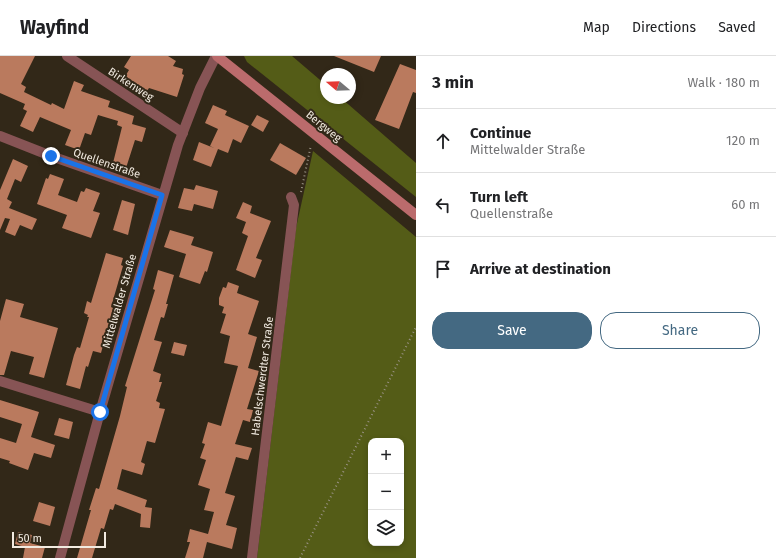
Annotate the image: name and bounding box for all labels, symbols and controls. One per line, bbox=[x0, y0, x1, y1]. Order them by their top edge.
text: Wayfind bbox=[20, 16, 89, 39]
text: Map bbox=[583, 19, 610, 36]
text: Directions bbox=[632, 19, 696, 36]
text: Saved bbox=[718, 19, 756, 36]
street label: Birkenweg bbox=[106, 65, 156, 104]
north arrow bbox=[320, 68, 356, 104]
text: 3 min bbox=[432, 72, 474, 93]
text: Walk · 180 m bbox=[688, 75, 760, 90]
street label: Bergweg bbox=[303, 108, 344, 145]
text: Continue bbox=[470, 124, 531, 142]
icon: ahead bbox=[432, 130, 454, 152]
text: 120 m bbox=[726, 133, 760, 148]
text: Mittelwalder Straße bbox=[470, 142, 585, 157]
street label: Quellenstraße bbox=[71, 146, 142, 181]
route end bbox=[42, 147, 60, 165]
text: Turn left bbox=[470, 188, 528, 206]
icon: left bbox=[432, 194, 454, 216]
text: 60 m bbox=[731, 197, 760, 212]
text: Quellenstraße bbox=[470, 206, 553, 221]
street label: Mittelwalder Straße bbox=[100, 252, 139, 350]
icon: arrive bbox=[432, 258, 454, 280]
text: Arrive at destination bbox=[470, 260, 611, 278]
button: Save bbox=[432, 312, 592, 349]
button: Share bbox=[600, 312, 760, 349]
street label: Habelschwerdter Straße bbox=[249, 316, 276, 436]
route start bbox=[91, 403, 109, 421]
map controls bbox=[368, 438, 404, 546]
button: + bbox=[368, 438, 404, 474]
button: − bbox=[368, 474, 404, 510]
button: layers bbox=[368, 510, 404, 546]
scale bar bbox=[12, 530, 106, 549]
text: 50 m bbox=[18, 532, 42, 545]

